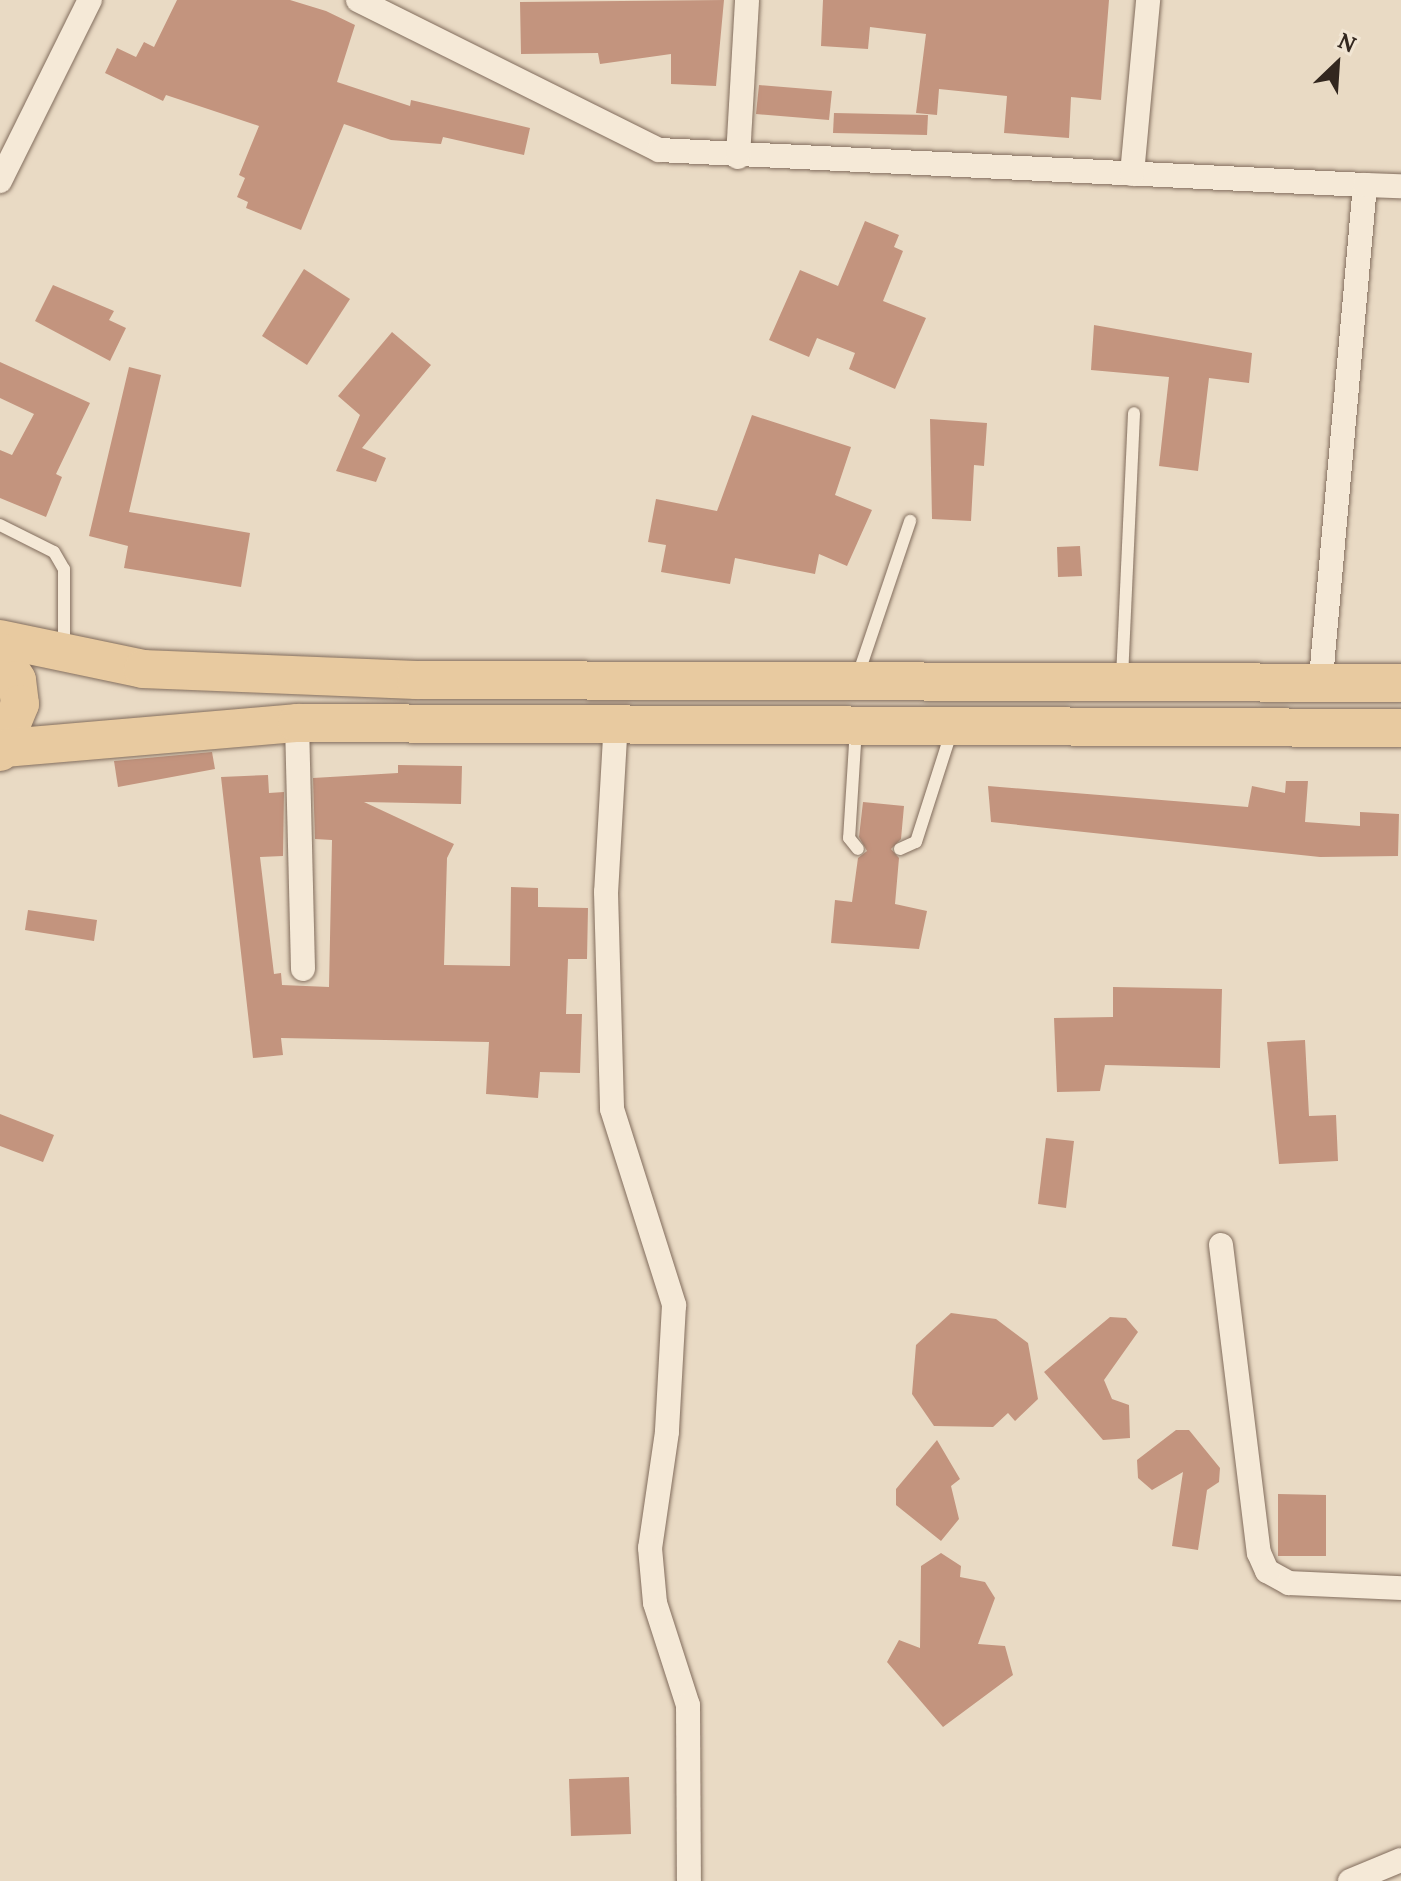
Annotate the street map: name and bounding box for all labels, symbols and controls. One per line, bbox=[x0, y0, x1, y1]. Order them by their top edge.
north arrow bbox=[1297, 24, 1377, 104]
text: N bbox=[1334, 26, 1361, 59]

